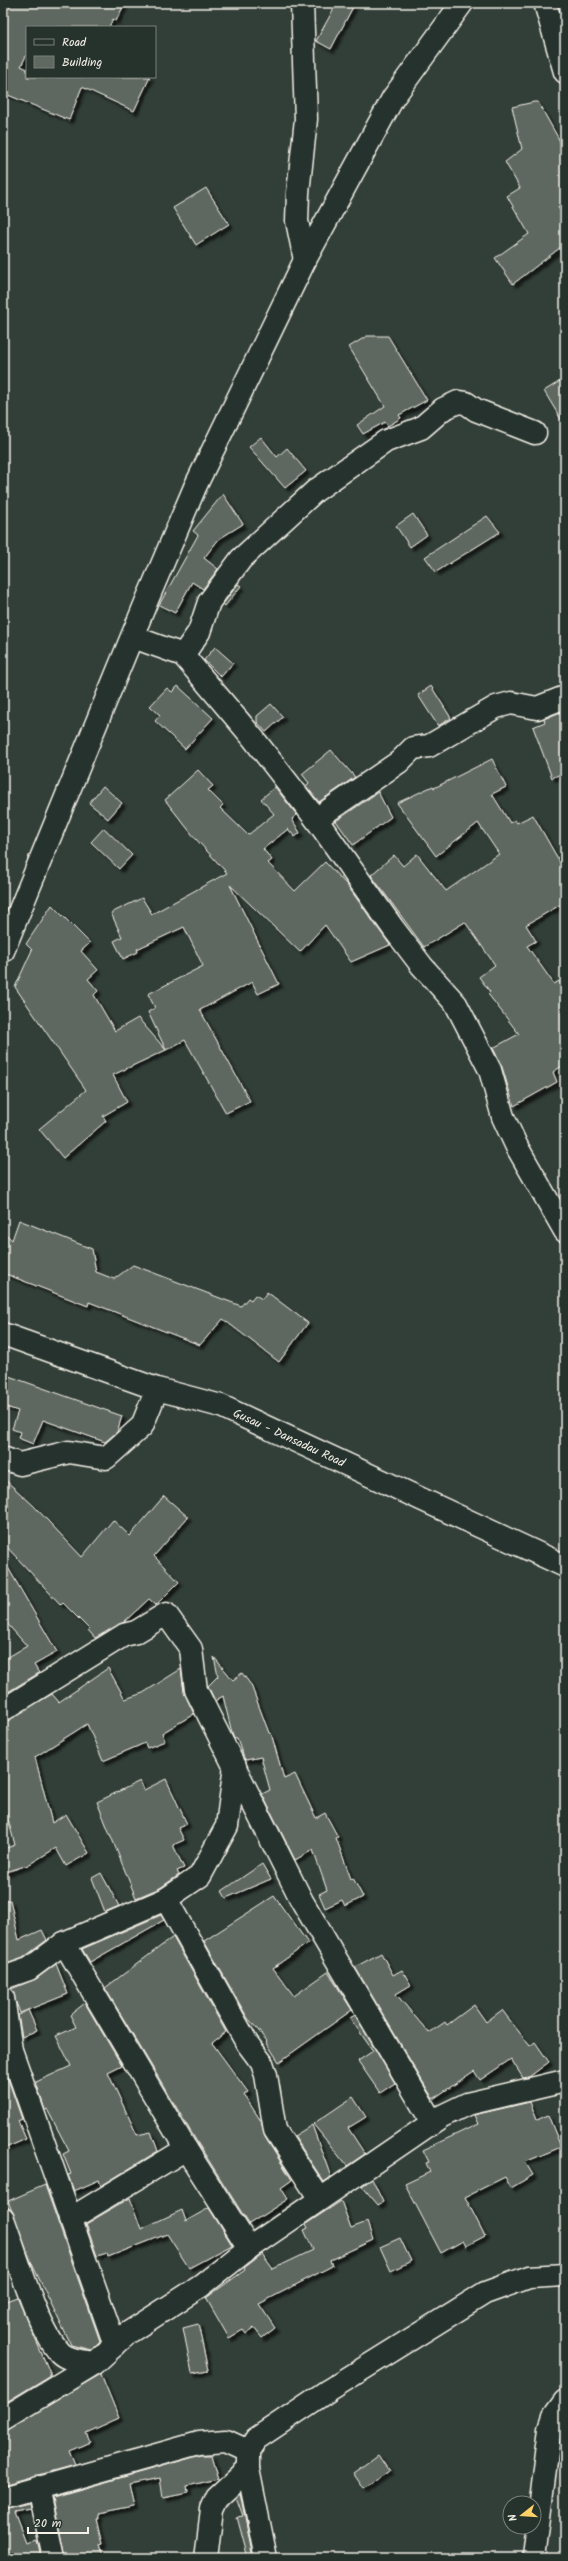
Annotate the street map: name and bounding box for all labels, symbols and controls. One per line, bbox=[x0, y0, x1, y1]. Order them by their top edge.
legend bbox=[26, 26, 156, 78]
text: Road bbox=[62, 33, 87, 52]
text: Building bbox=[62, 53, 102, 72]
street label: Gusau - Dansadau Road bbox=[230, 1403, 349, 1472]
north arrow bbox=[502, 2495, 542, 2535]
scale bar bbox=[28, 2509, 88, 2535]
text: N bbox=[504, 2512, 523, 2524]
text: 20 m bbox=[34, 2514, 62, 2533]

